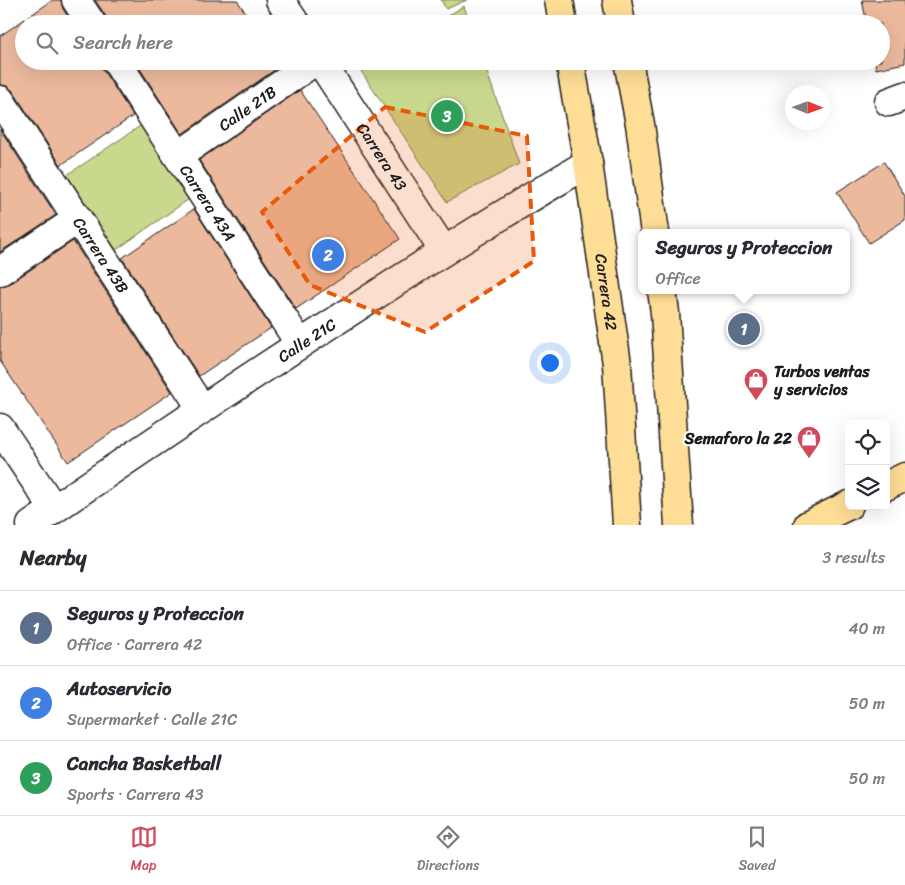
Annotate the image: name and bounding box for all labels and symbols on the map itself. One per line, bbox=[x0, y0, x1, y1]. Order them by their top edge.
street label: Calle 21B bbox=[212, 78, 283, 139]
north arrow bbox=[785, 85, 830, 130]
pin: 3 bbox=[431, 97, 463, 135]
street label: Carrera 43 bbox=[349, 117, 415, 197]
street label: Carrera 43A bbox=[172, 158, 244, 248]
street label: Carrera 43B bbox=[65, 211, 137, 300]
pin: 2 bbox=[312, 236, 344, 274]
street label: Carrera 42 bbox=[586, 252, 626, 333]
street label: Calle 21C bbox=[271, 310, 342, 370]
pin: 1 bbox=[728, 310, 760, 348]
your location bbox=[537, 350, 563, 376]
place label: Turbos ventas y servicios bbox=[773, 357, 870, 404]
shop icon: Turbos ventas y servicios bbox=[743, 367, 769, 401]
place label: Semaforo la 22 bbox=[683, 424, 793, 453]
shop icon: Semaforo la 22 bbox=[796, 425, 822, 459]

